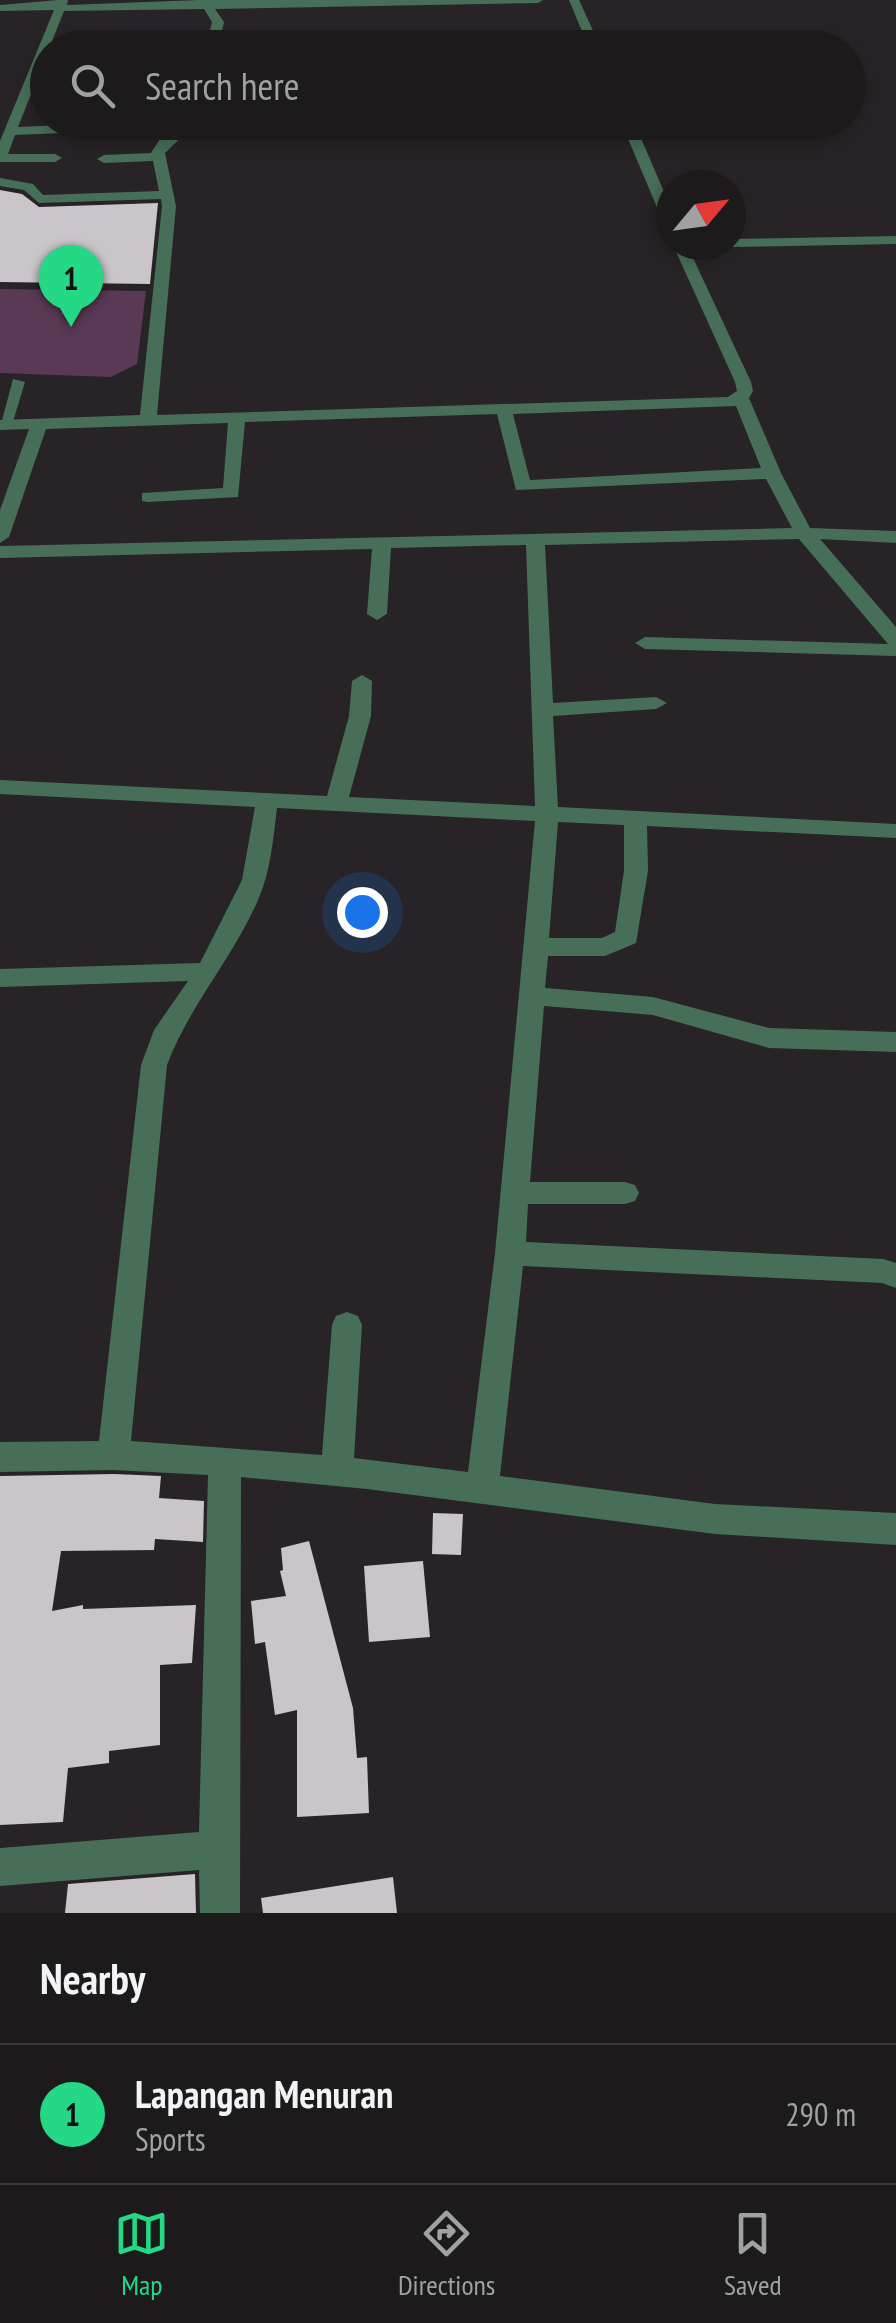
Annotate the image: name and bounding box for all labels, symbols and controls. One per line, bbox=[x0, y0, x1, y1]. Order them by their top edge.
search box bbox=[30, 30, 866, 140]
icon: search bbox=[65, 58, 120, 113]
text: Search here bbox=[145, 61, 299, 110]
north arrow bbox=[656, 170, 746, 260]
pin: 1 bbox=[38, 245, 104, 327]
your location bbox=[337, 887, 388, 938]
text: Nearby bbox=[40, 1951, 145, 2006]
text: Lapangan Menuran bbox=[135, 2069, 393, 2118]
text: 1 bbox=[65, 2093, 80, 2135]
text: 290 m bbox=[785, 2093, 856, 2135]
text: Sports bbox=[135, 2118, 206, 2160]
tab: Map bbox=[114, 2206, 169, 2303]
tab: Directions bbox=[398, 2206, 495, 2303]
tab: Saved bbox=[724, 2206, 782, 2303]

